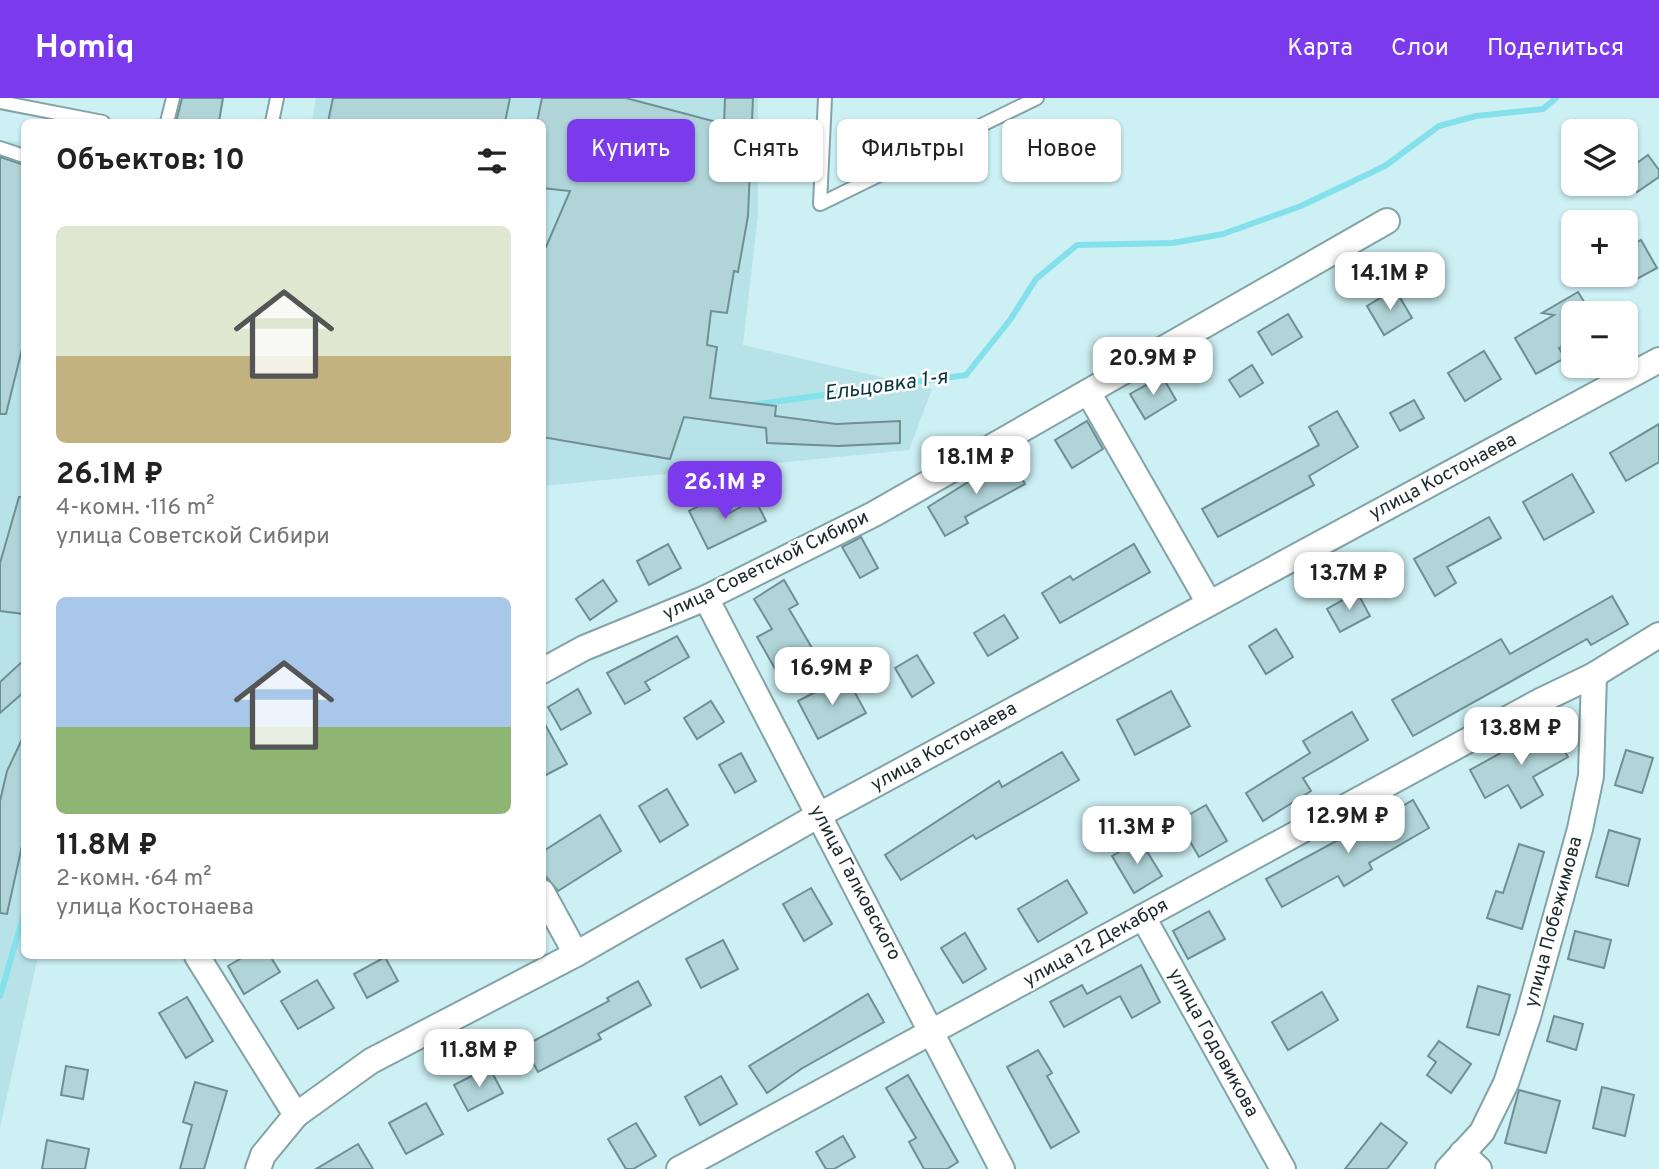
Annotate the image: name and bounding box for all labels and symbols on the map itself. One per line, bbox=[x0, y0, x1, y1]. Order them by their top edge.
pin: 14.1M ₽ bbox=[1325, 252, 1455, 312]
pin: 20.9M ₽ bbox=[1088, 338, 1218, 397]
water label: Ельцовка 1-я bbox=[823, 364, 951, 408]
street label: улица Костонаева bbox=[1365, 428, 1521, 526]
pin: 18.1M ₽ bbox=[911, 436, 1041, 496]
pin: 26.1M ₽ bbox=[660, 462, 790, 521]
street label: улица Советской Сибири bbox=[659, 506, 873, 626]
pin: 13.7M ₽ bbox=[1284, 552, 1414, 612]
pin: 16.9M ₽ bbox=[767, 648, 897, 707]
street label: улица Костонаева bbox=[867, 697, 1021, 797]
pin: 13.8M ₽ bbox=[1456, 708, 1586, 767]
pin: 12.9M ₽ bbox=[1283, 796, 1413, 855]
street label: улица Галковского bbox=[804, 801, 906, 965]
pin: 11.3M ₽ bbox=[1072, 806, 1202, 866]
street label: улица Побежимова bbox=[1520, 834, 1588, 1010]
street label: улица 12 Декабря bbox=[1019, 893, 1173, 993]
street label: улица Годовикова bbox=[1162, 964, 1264, 1122]
pin: 11.8M ₽ bbox=[414, 1030, 544, 1089]

